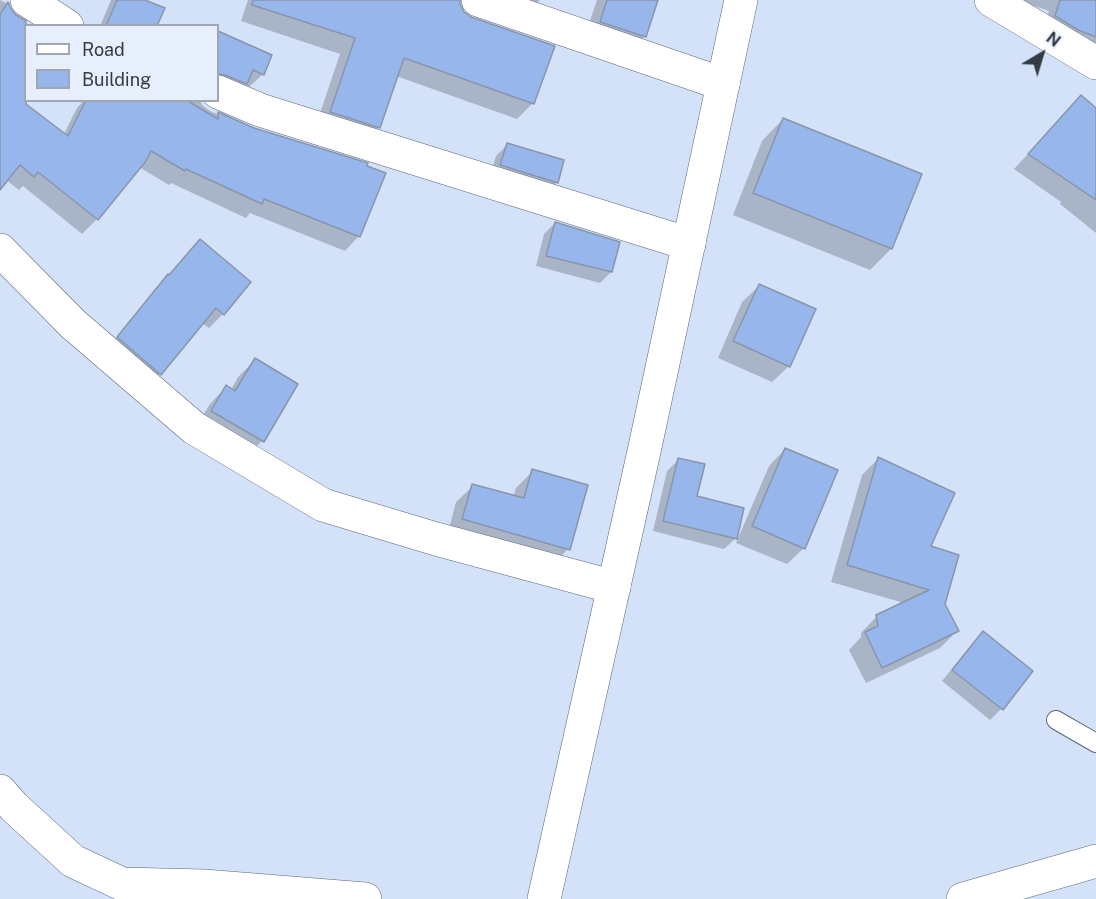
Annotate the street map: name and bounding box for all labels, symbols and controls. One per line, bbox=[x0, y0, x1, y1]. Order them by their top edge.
legend bbox=[24, 24, 219, 102]
north arrow bbox=[1012, 24, 1072, 84]
text: N bbox=[1043, 28, 1064, 51]
text: Road bbox=[82, 39, 125, 60]
text: Building bbox=[82, 69, 151, 90]

